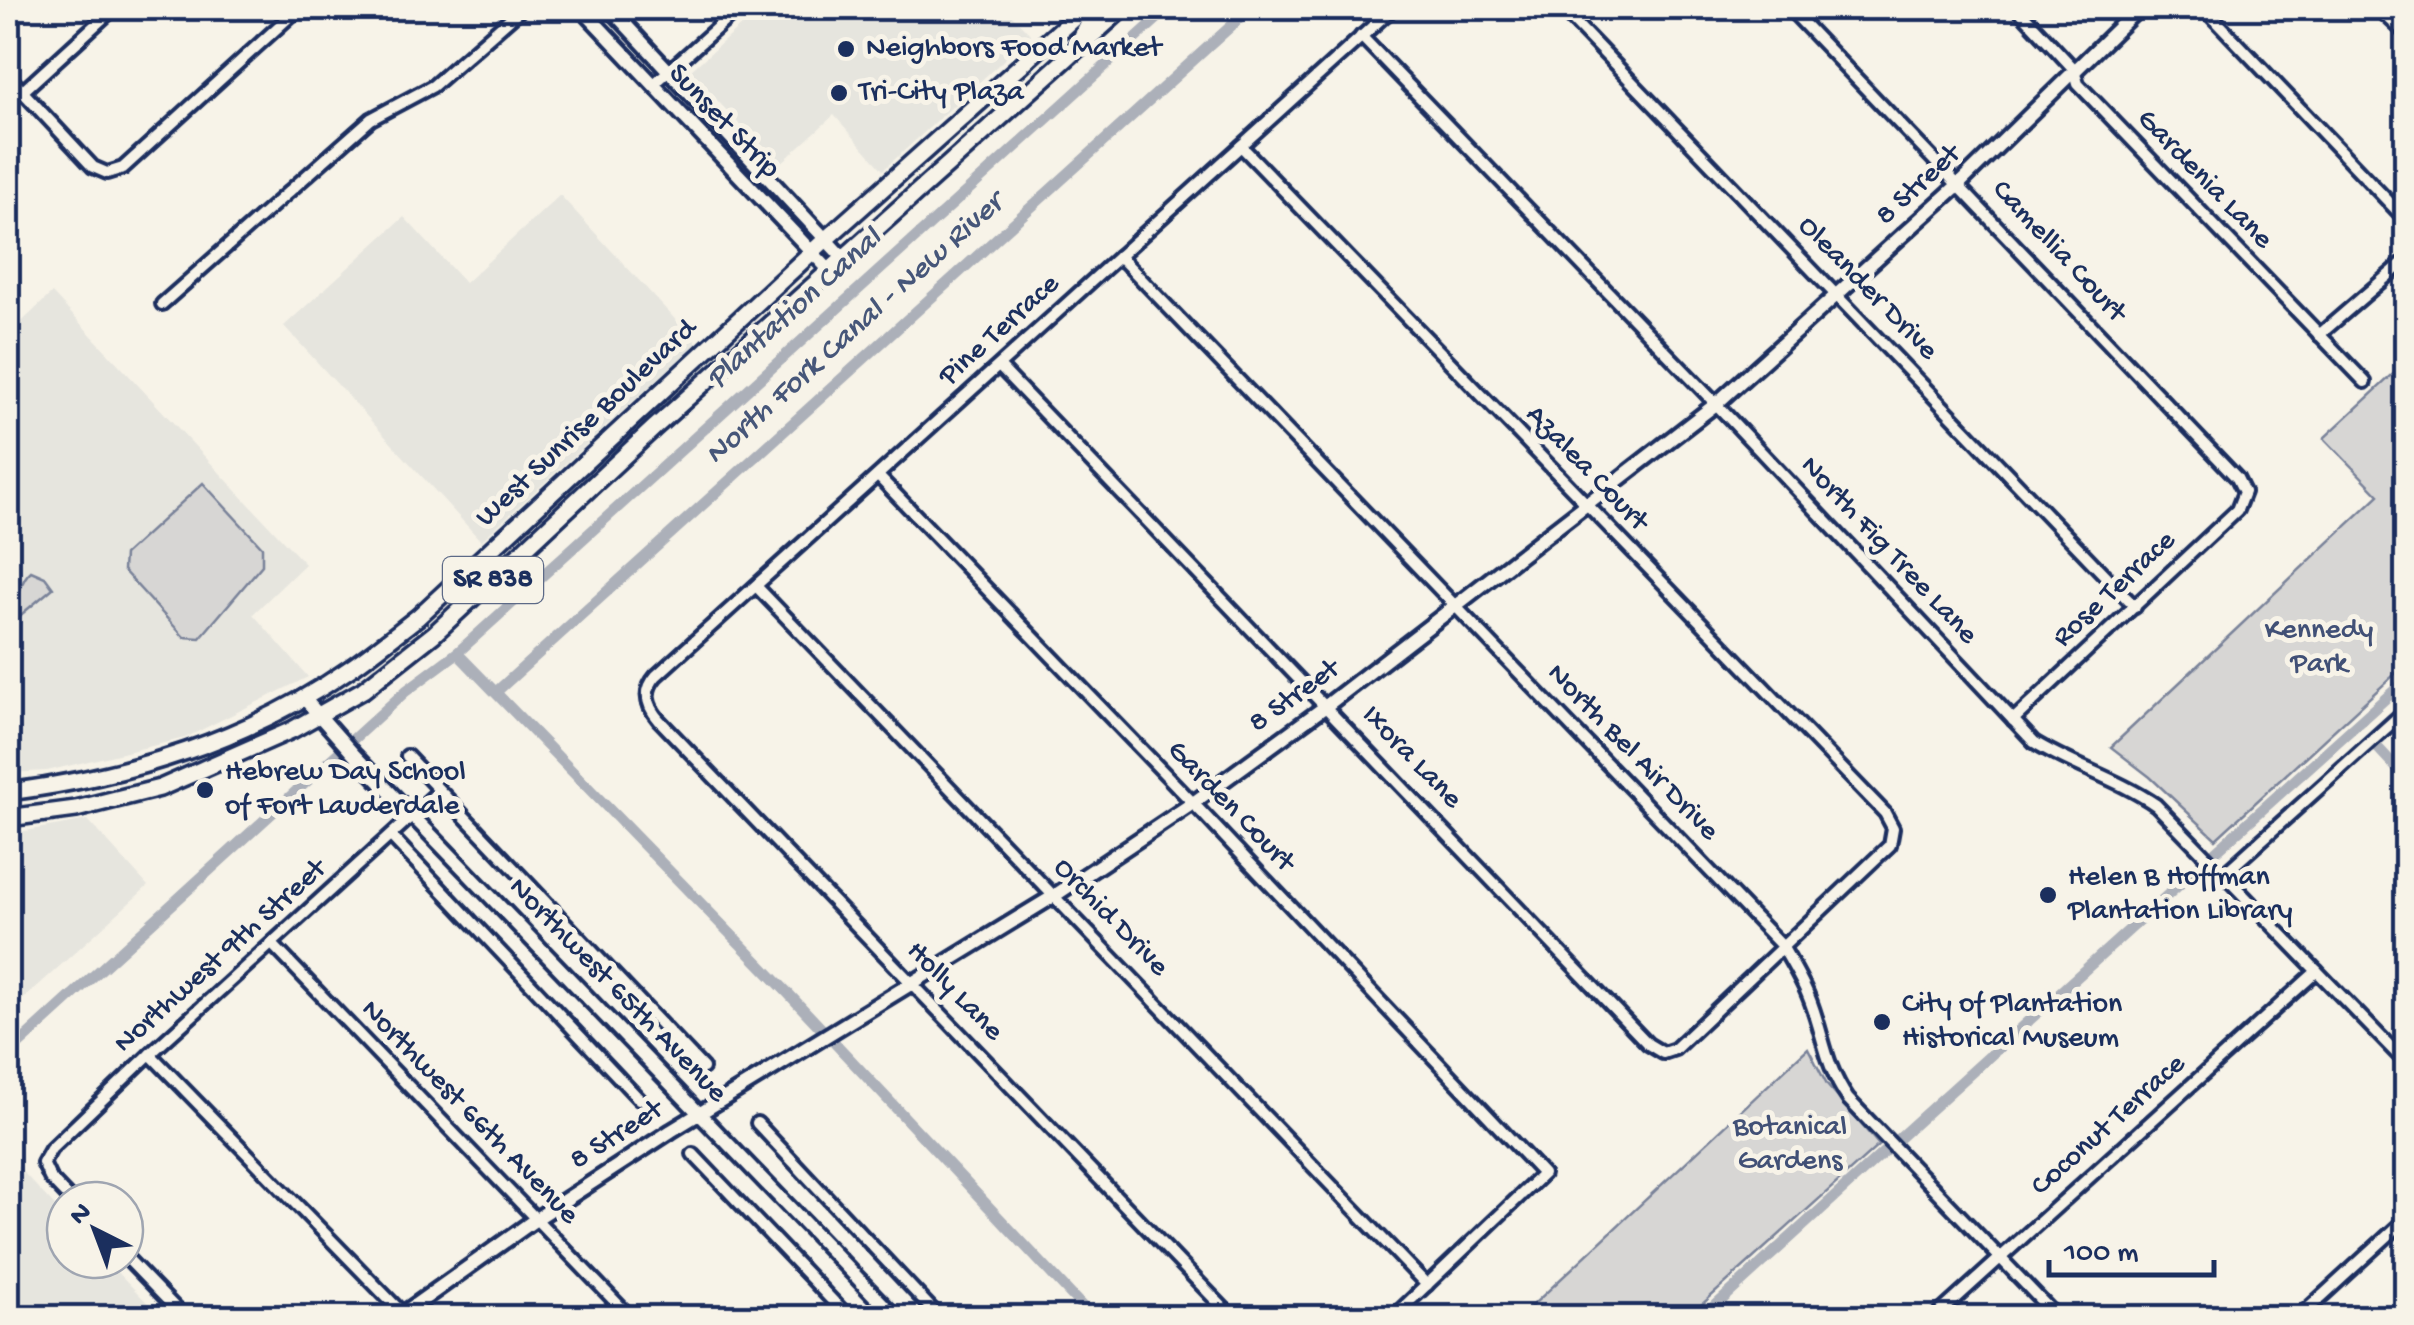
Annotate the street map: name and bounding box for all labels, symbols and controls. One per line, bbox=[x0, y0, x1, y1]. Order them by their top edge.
place label: Neighbors Food Market bbox=[866, 32, 1164, 67]
marker: Neighbors Food Market bbox=[835, 38, 857, 60]
street label: Sunset Strip bbox=[660, 57, 787, 187]
place label: Tri-City Plaza bbox=[857, 76, 1025, 111]
marker: Tri-City Plaza bbox=[828, 82, 850, 104]
street label: Gardenia Lane bbox=[2128, 103, 2280, 258]
street label: 8 Street bbox=[1869, 136, 1971, 234]
street label: Camellia Court bbox=[1983, 174, 2135, 332]
water label: North Fork Canal - New River bbox=[698, 182, 1016, 474]
street label: Oleander Drive bbox=[1789, 209, 1945, 369]
water label: Plantation Canal bbox=[699, 220, 892, 399]
street label: Pine Terrace bbox=[932, 267, 1068, 395]
street label: West Sunrise Boulevard bbox=[469, 311, 707, 536]
street label: Azalea Court bbox=[1517, 399, 1657, 541]
street label: North Fig Tree Lane bbox=[1792, 450, 1985, 653]
street label: Rose Terrace bbox=[2046, 524, 2184, 656]
road number: SR 838 bbox=[443, 557, 543, 603]
park label: Kennedy Park bbox=[2265, 614, 2373, 683]
street label: 8 Street bbox=[1243, 651, 1349, 742]
street label: North Bel Air Drive bbox=[1538, 657, 1726, 849]
street label: Ixora Lane bbox=[1353, 699, 1469, 817]
street label: Garden Court bbox=[1159, 734, 1303, 882]
place label: Hebrew Day School of Fort Lauderdale bbox=[225, 756, 466, 825]
marker: Hebrew Day School of Fort Lauderdale bbox=[194, 779, 216, 801]
street label: Northwest 9th Street bbox=[108, 851, 336, 1062]
street label: Orchid Drive bbox=[1045, 851, 1176, 985]
place label: Helen B Hoffman Plantation Library bbox=[2067, 861, 2293, 930]
street label: Northwest 65th Avenue bbox=[500, 871, 734, 1111]
marker: Helen B Hoffman Plantation Library bbox=[2037, 884, 2059, 906]
street label: Holly Lane bbox=[898, 935, 1010, 1050]
place label: City of Plantation Historical Museum bbox=[1902, 988, 2122, 1057]
street label: Northwest 66th Avenue bbox=[352, 993, 586, 1233]
marker: City of Plantation Historical Museum bbox=[1871, 1011, 1893, 1033]
street label: Coconut Terrace bbox=[2025, 1047, 2194, 1205]
street label: 8 Street bbox=[564, 1092, 672, 1179]
park label: Botanical Gardens bbox=[1732, 1111, 1847, 1180]
north arrow bbox=[45, 1180, 145, 1280]
text: N bbox=[63, 1196, 99, 1233]
scale bar bbox=[2049, 1215, 2214, 1277]
text: 100 m bbox=[2063, 1237, 2139, 1272]

